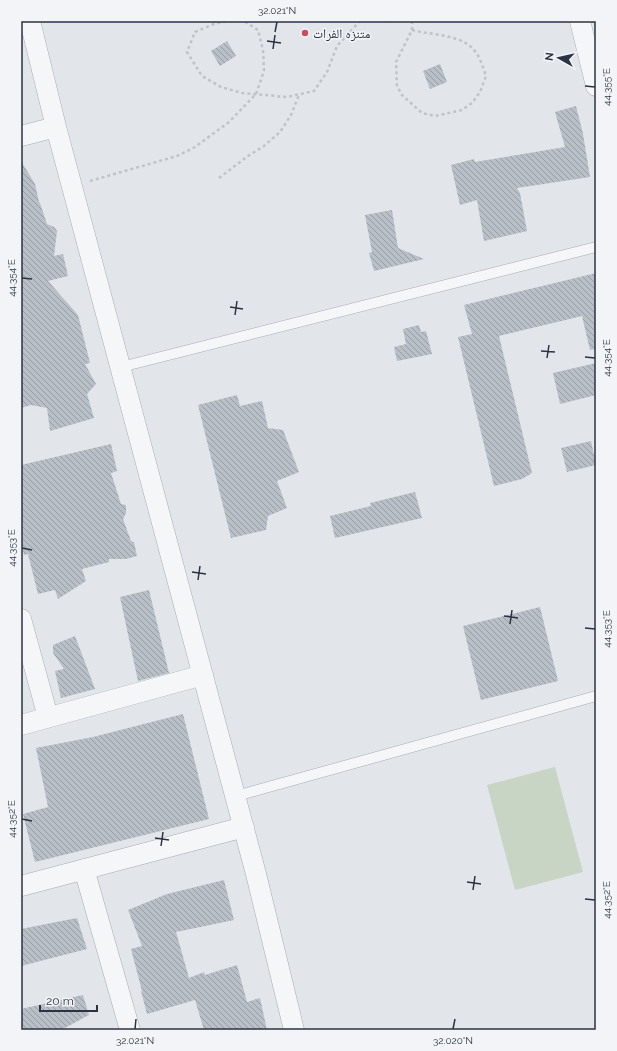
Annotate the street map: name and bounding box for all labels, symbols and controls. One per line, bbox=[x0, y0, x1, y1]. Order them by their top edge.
text: 32.021°N bbox=[258, 5, 296, 16]
place label: متنزه الفرات bbox=[313, 26, 371, 42]
marker: متنزه الفرات bbox=[300, 28, 310, 38]
north arrow bbox=[539, 38, 579, 78]
text: N bbox=[543, 52, 557, 62]
text: 44.355°E bbox=[601, 68, 612, 106]
text: 44.354°E bbox=[6, 259, 17, 297]
text: 44.354°E bbox=[601, 339, 612, 377]
text: 44.353°E bbox=[6, 529, 17, 567]
text: 44.353°E bbox=[601, 610, 612, 648]
text: 44.352°E bbox=[6, 800, 17, 838]
text: 44.352°E bbox=[601, 881, 612, 919]
scale bar bbox=[40, 987, 97, 1013]
text: 20 m bbox=[46, 994, 74, 1008]
text: 32.021°N bbox=[116, 1035, 154, 1046]
text: 32.020°N bbox=[433, 1035, 473, 1046]

